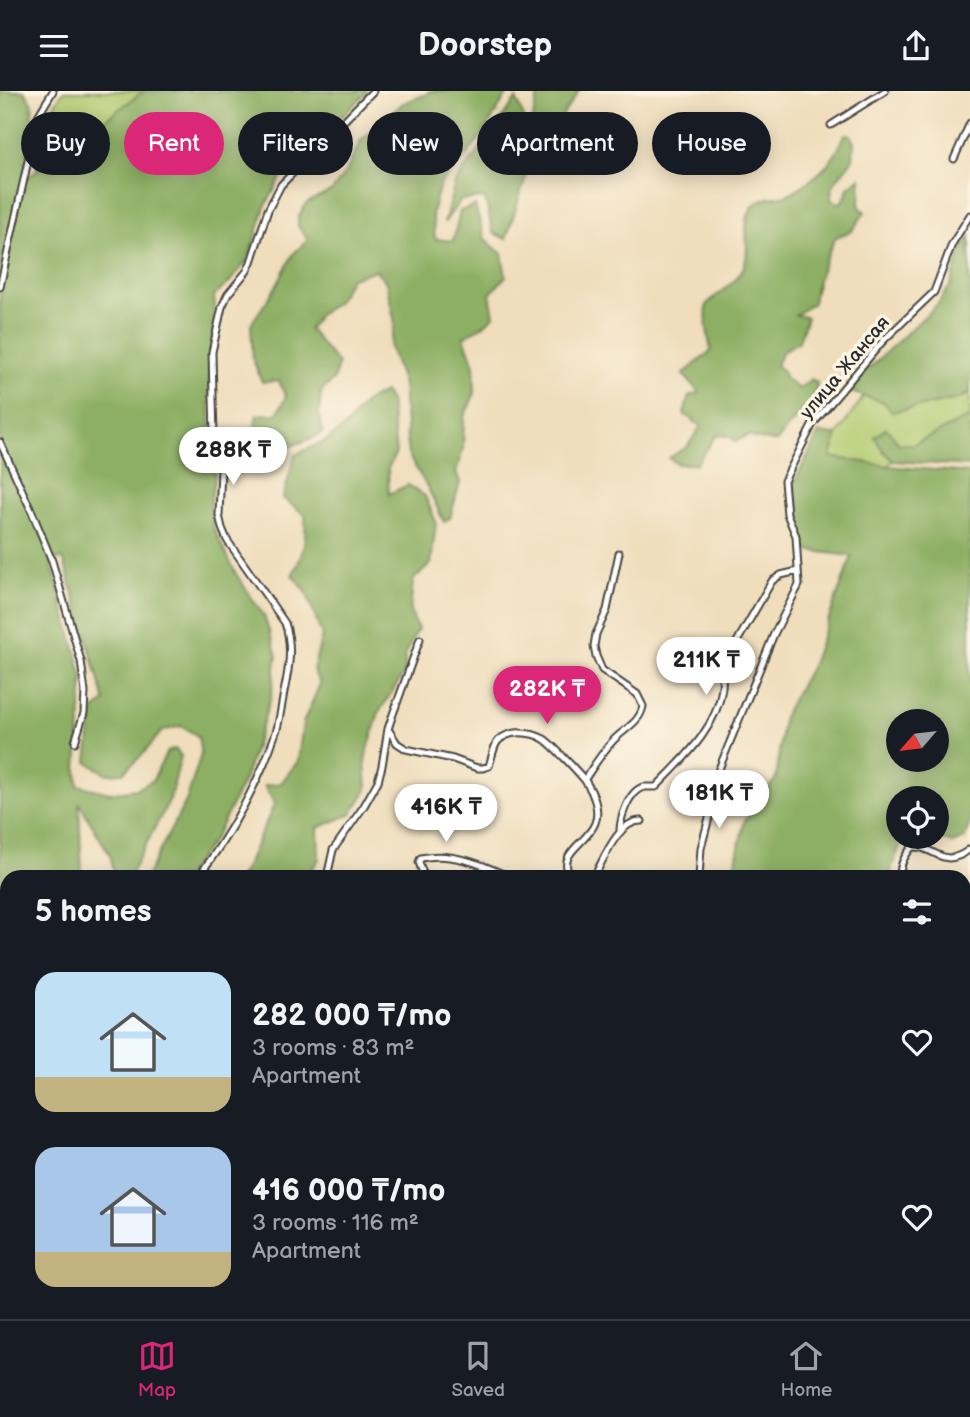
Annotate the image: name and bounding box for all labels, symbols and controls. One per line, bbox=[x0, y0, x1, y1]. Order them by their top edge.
text: Doorstep bbox=[418, 26, 552, 65]
icon: menu bbox=[35, 27, 73, 65]
icon: share bbox=[897, 27, 935, 65]
chip: Buy bbox=[21, 112, 110, 175]
chip: Rent bbox=[124, 112, 224, 175]
chip: Filters bbox=[238, 112, 353, 175]
chip: New bbox=[367, 112, 463, 175]
chip: Apartment bbox=[477, 112, 638, 175]
chip: House bbox=[652, 112, 771, 175]
street label: улица Жансая bbox=[795, 312, 895, 424]
pin: 288K ₸ bbox=[176, 427, 290, 487]
text: 288K ₸ bbox=[195, 436, 271, 464]
pin: 211K ₸ bbox=[649, 637, 763, 697]
text: 211K ₸ bbox=[672, 646, 740, 674]
pin: 282K ₸ bbox=[490, 667, 604, 726]
text: 282K ₸ bbox=[509, 675, 585, 703]
north arrow bbox=[886, 709, 948, 772]
map controls bbox=[886, 709, 949, 849]
pin: 181K ₸ bbox=[662, 771, 776, 830]
text: 181K ₸ bbox=[685, 779, 753, 807]
pin: 416K ₸ bbox=[389, 785, 503, 844]
button: locate bbox=[886, 786, 949, 849]
text: 416K ₸ bbox=[410, 793, 482, 821]
icon: filters bbox=[898, 893, 936, 931]
text: 5 homes bbox=[35, 894, 152, 930]
text: 282 000 ₸/mo bbox=[252, 998, 451, 1034]
icon: home bbox=[91, 1000, 175, 1084]
icon: heart bbox=[898, 1023, 936, 1061]
text: 3 rooms · 83 m² bbox=[252, 1034, 414, 1062]
text: Apartment bbox=[252, 1062, 361, 1090]
text: 416 000 ₸/mo bbox=[252, 1173, 445, 1209]
icon: home bbox=[91, 1175, 175, 1259]
icon: heart bbox=[898, 1198, 936, 1236]
text: 3 rooms · 116 m² bbox=[252, 1209, 419, 1237]
text: Apartment bbox=[252, 1237, 361, 1265]
tab: Map bbox=[138, 1337, 176, 1402]
tab: Saved bbox=[452, 1337, 505, 1402]
tab: Home bbox=[781, 1337, 832, 1402]

